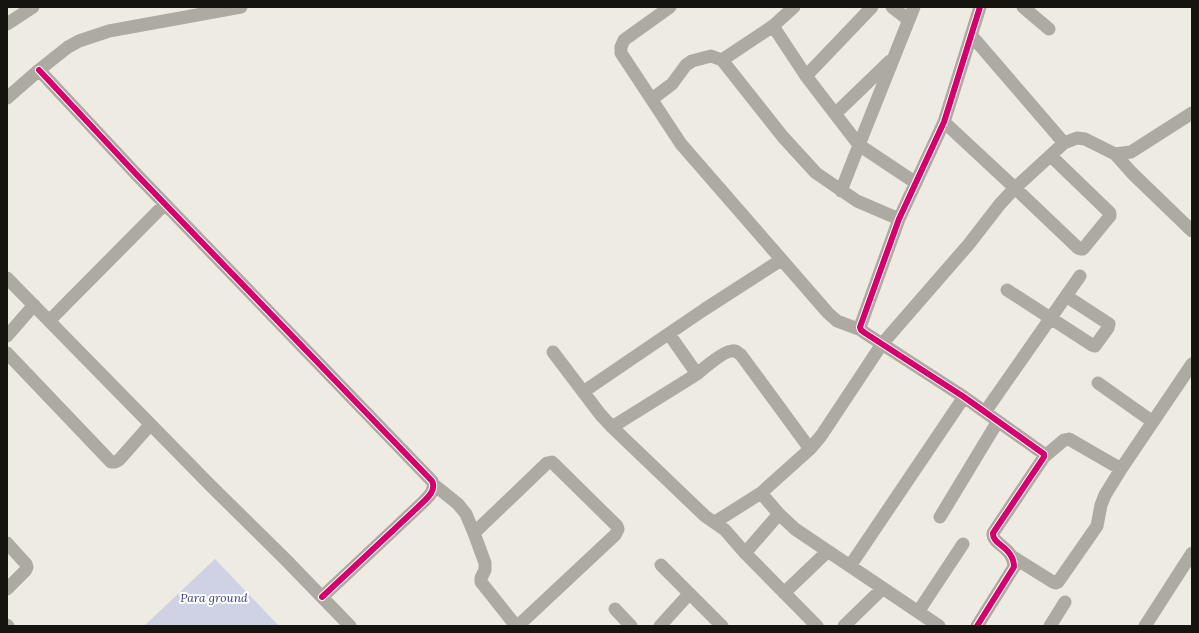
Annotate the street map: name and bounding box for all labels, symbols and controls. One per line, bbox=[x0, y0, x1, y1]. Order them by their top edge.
park label: Para ground bbox=[180, 590, 248, 605]

